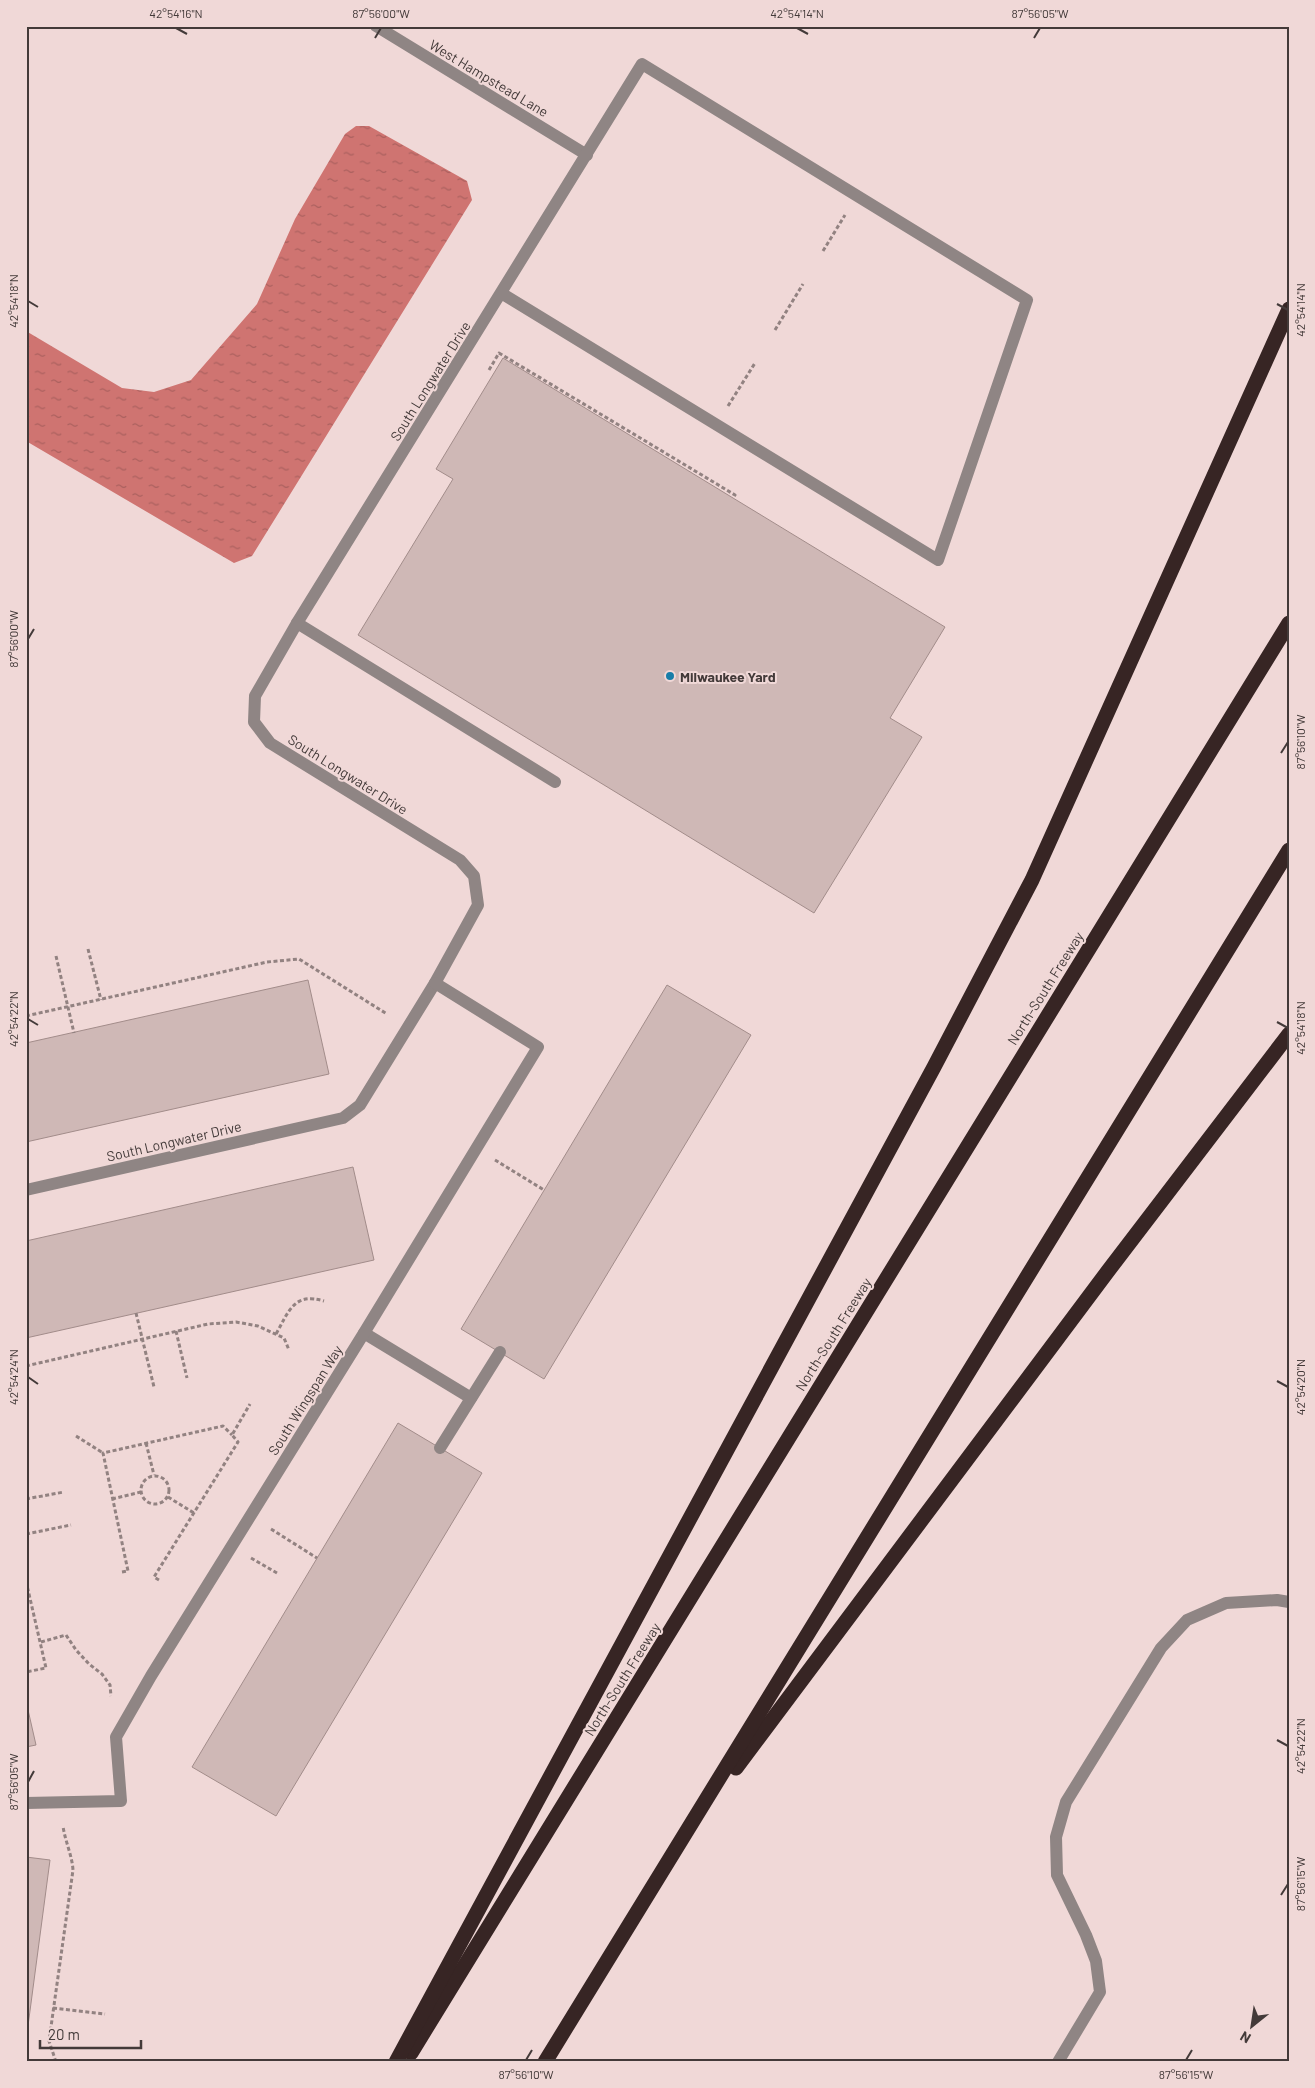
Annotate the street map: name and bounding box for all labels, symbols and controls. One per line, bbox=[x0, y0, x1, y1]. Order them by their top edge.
text: 42°54'16"N bbox=[149, 6, 203, 20]
text: 87°56'00"W bbox=[352, 6, 410, 20]
text: 42°54'14"N bbox=[770, 6, 824, 20]
text: 87°56'05"W bbox=[1011, 6, 1069, 20]
street label: West Hampstead Lane bbox=[426, 36, 552, 120]
text: 42°54'18"N bbox=[6, 274, 20, 328]
text: 42°54'14"N bbox=[1293, 283, 1307, 337]
street label: South Longwater Drive bbox=[386, 318, 474, 444]
text: 87°56'00"W bbox=[6, 610, 20, 668]
place label: Milwaukee Yard bbox=[680, 668, 776, 685]
marker: Milwaukee Yard bbox=[664, 670, 676, 682]
text: 87°56'10"W bbox=[1293, 714, 1307, 770]
street label: South Longwater Drive bbox=[285, 730, 411, 818]
street label: North-South Freeway bbox=[1003, 928, 1087, 1048]
text: 42°54'22"N bbox=[6, 991, 20, 1047]
text: 42°54'18"N bbox=[1293, 1001, 1307, 1055]
street label: South Longwater Drive bbox=[105, 1117, 243, 1165]
street label: North-South Freeway bbox=[791, 1274, 875, 1394]
street label: South Wingspan Way bbox=[264, 1341, 346, 1458]
text: 42°54'24"N bbox=[6, 1349, 20, 1405]
text: 42°54'20"N bbox=[1293, 1359, 1307, 1415]
street label: North-South Freeway bbox=[580, 1619, 664, 1739]
text: 42°54'22"N bbox=[1293, 1718, 1307, 1774]
text: 87°56'05"W bbox=[6, 1753, 20, 1811]
text: 87°56'15"W bbox=[1293, 1856, 1307, 1911]
north arrow bbox=[1228, 2000, 1278, 2050]
scale bar bbox=[40, 2018, 141, 2050]
text: 20 m bbox=[48, 2025, 80, 2043]
text: N bbox=[1237, 2028, 1254, 2047]
text: 87°56'10"W bbox=[498, 2067, 554, 2081]
text: 87°56'15"W bbox=[1159, 2067, 1214, 2081]

